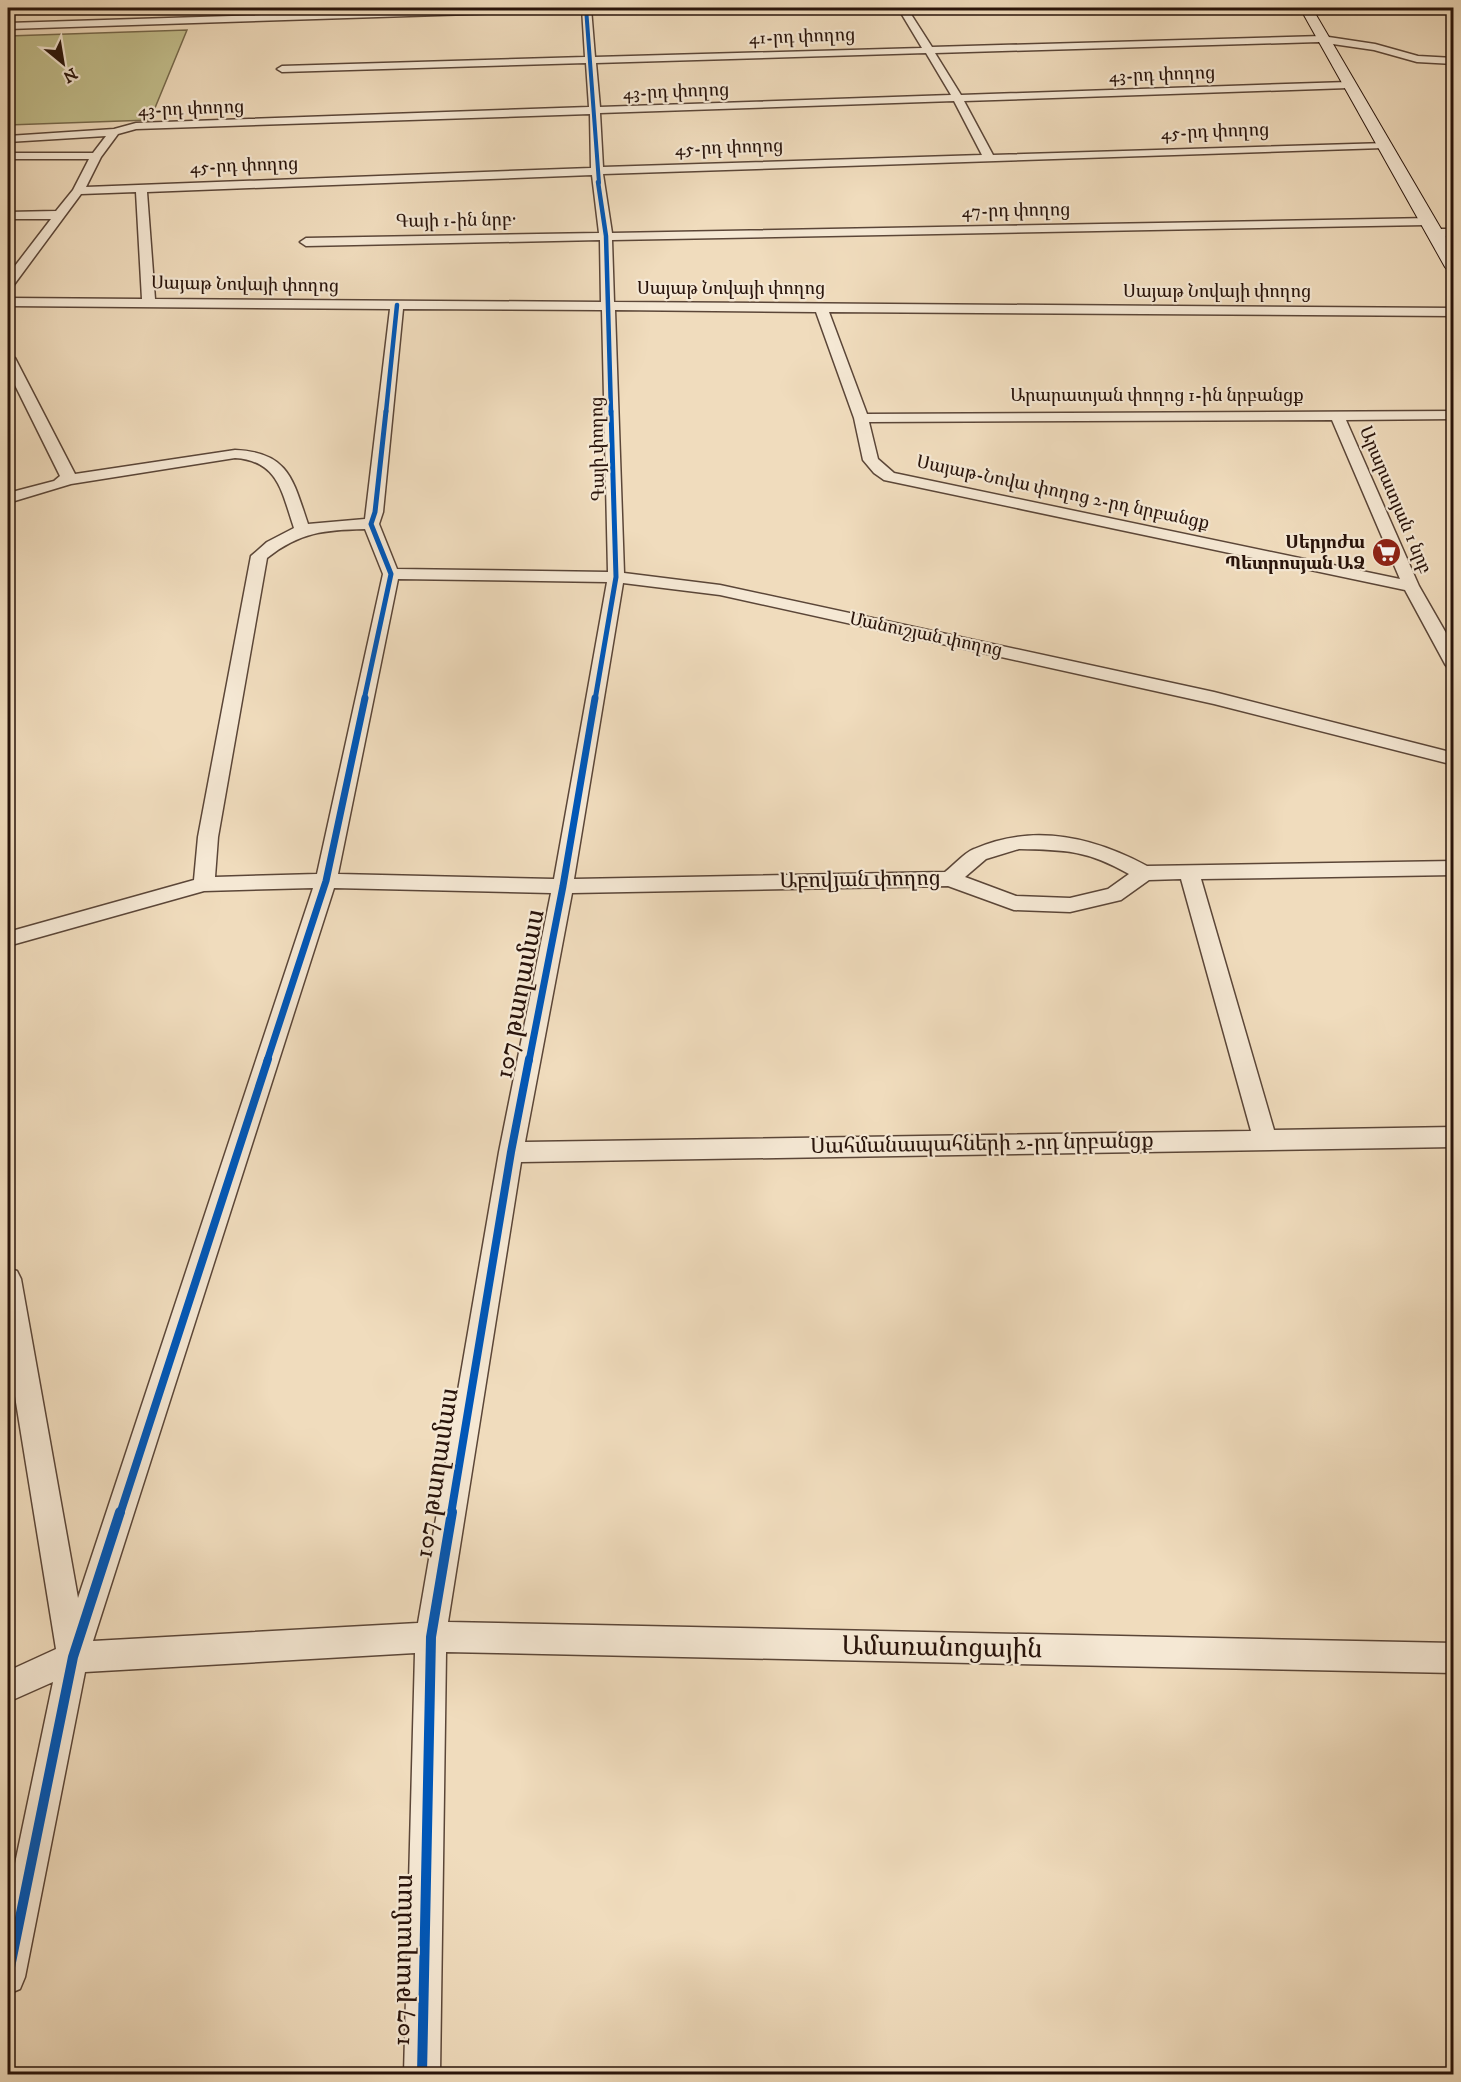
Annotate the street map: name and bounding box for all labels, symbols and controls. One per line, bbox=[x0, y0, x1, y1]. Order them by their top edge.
street label: 41-րդ փողոց bbox=[748, 24, 856, 50]
north arrow bbox=[33, 33, 93, 93]
street label: 43-րդ փողոց bbox=[1108, 62, 1216, 88]
text: N bbox=[59, 63, 81, 87]
street label: 43-րդ փողոց bbox=[622, 79, 730, 105]
street label: 43-րդ փողոց bbox=[137, 96, 245, 122]
street label: 45-րդ փողոց bbox=[1160, 119, 1270, 145]
street label: 45-րդ փողոց bbox=[674, 135, 784, 161]
street label: 45-րդ փողոց bbox=[189, 153, 299, 179]
street label: 47-րդ փողոց bbox=[961, 199, 1071, 223]
street label: Գայի 1-ին նրբ․ bbox=[395, 209, 517, 233]
street label: Սայաթ Նովայի փողոց bbox=[151, 272, 339, 298]
street label: Սայաթ Նովայի փողոց bbox=[637, 278, 825, 300]
street label: Սայաթ Նովայի փողոց bbox=[1123, 281, 1311, 303]
street label: Արարատյան փողոց 1-ին նրբանցք bbox=[1010, 385, 1304, 407]
street label: Գայի փողոց bbox=[586, 397, 610, 501]
street label: Արարատյան 1 նրբ bbox=[1354, 423, 1436, 577]
street label: Սայաթ-Նովա փողոց 2-րդ նրբանցք bbox=[915, 451, 1211, 535]
place label: Սերյոժա Պետրոսյան ԱՁ bbox=[1225, 532, 1365, 575]
supermarket icon: Սերյոժա Պետրոսյան ԱՁ bbox=[1370, 537, 1402, 569]
street label: Մանուշյան փողոց bbox=[848, 608, 1004, 662]
street label: Աբովյան փողոց bbox=[779, 866, 941, 894]
street label: 107 թաղամաս bbox=[487, 906, 553, 1082]
street label: Սահմանապահների 2-րդ նրբանցք bbox=[810, 1128, 1154, 1160]
street label: 107 թաղամաս bbox=[407, 1385, 467, 1561]
street label: Ամառանոցային bbox=[841, 1630, 1043, 1666]
street label: 107 թաղամաս bbox=[385, 1874, 421, 2046]

